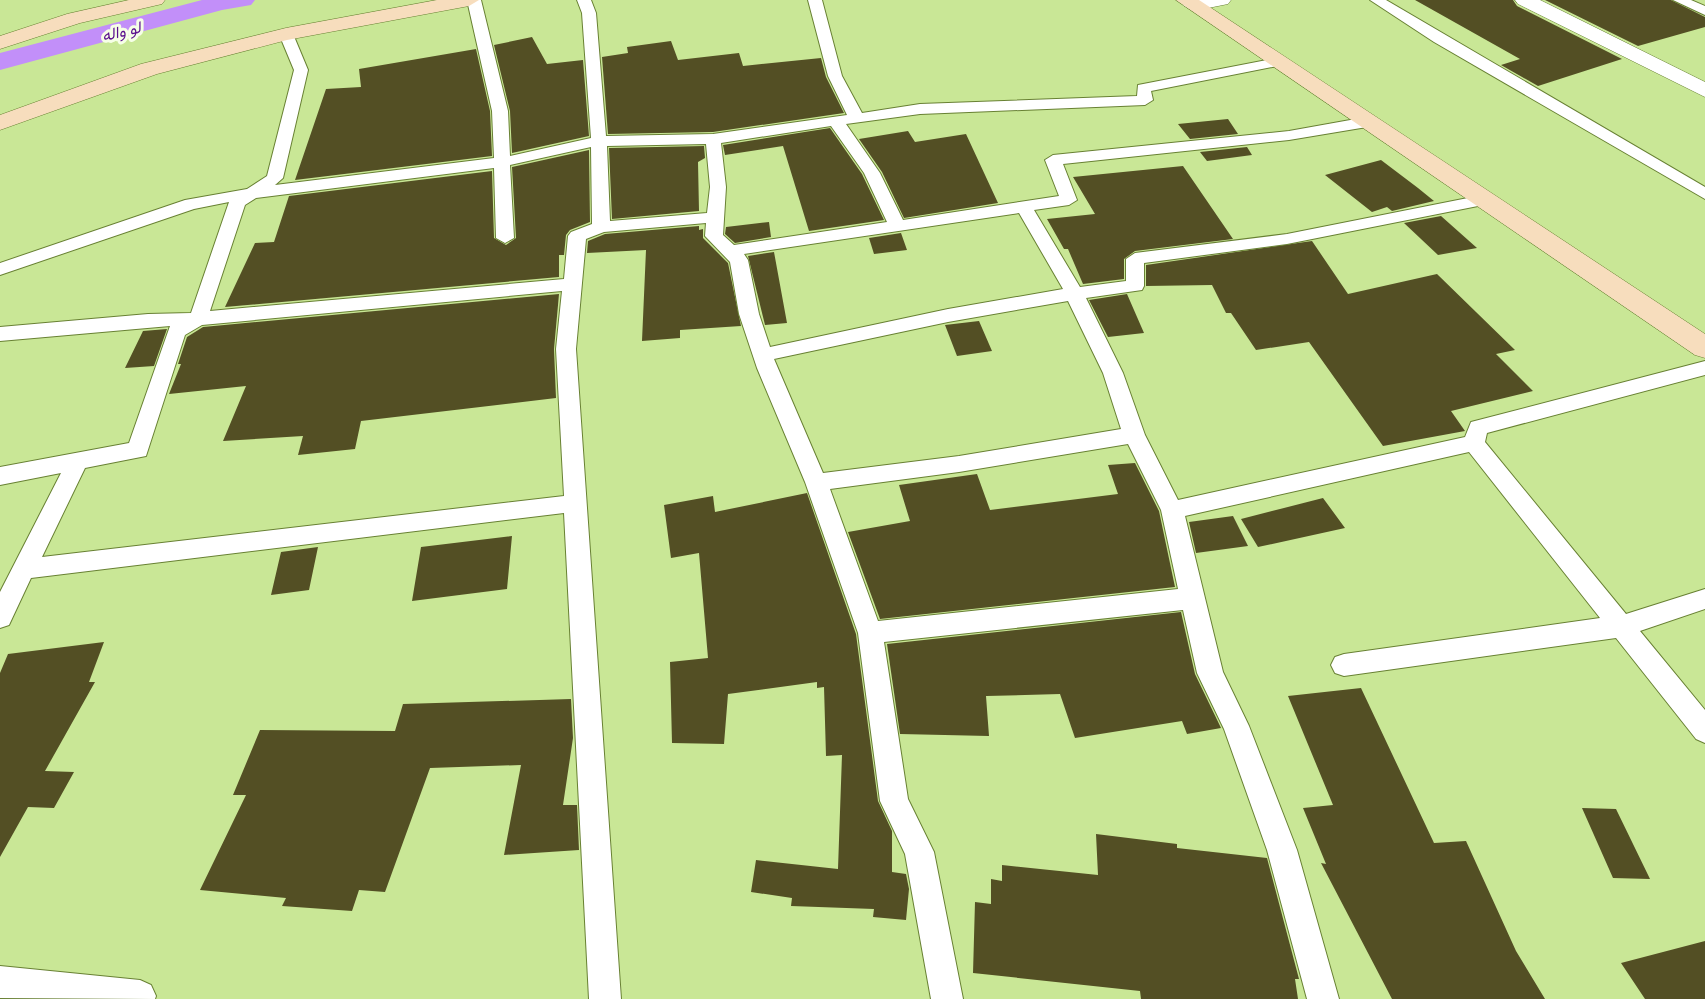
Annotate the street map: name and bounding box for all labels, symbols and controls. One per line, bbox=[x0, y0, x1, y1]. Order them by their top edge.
water label: لو واله bbox=[99, 15, 145, 46]

